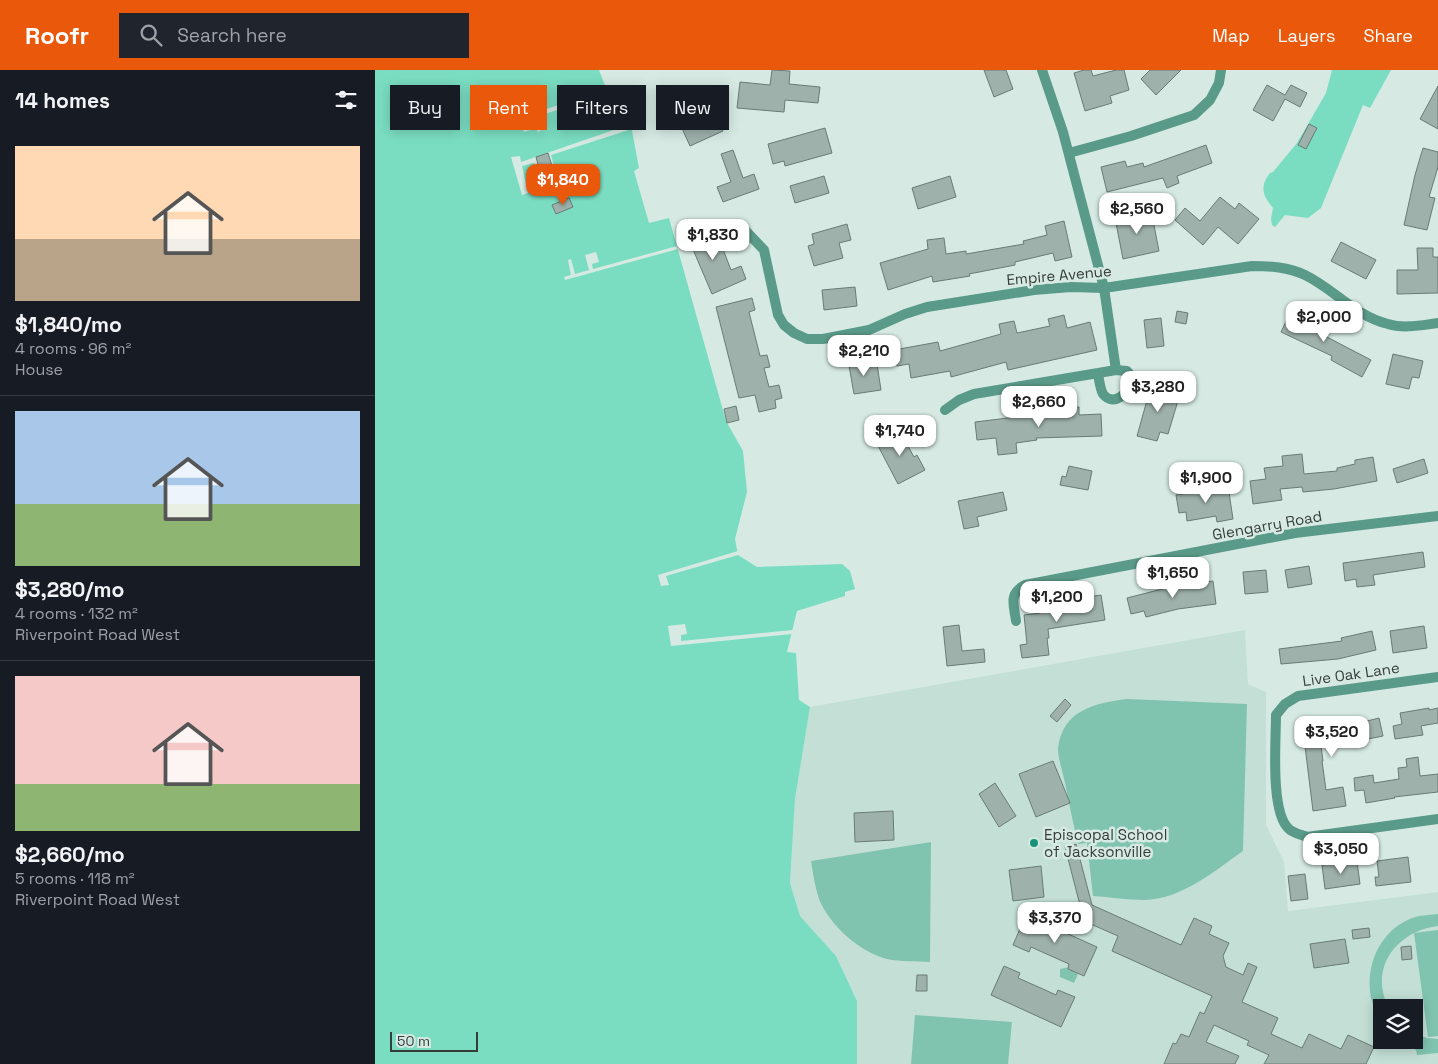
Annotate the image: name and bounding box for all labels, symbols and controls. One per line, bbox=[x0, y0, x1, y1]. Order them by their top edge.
search box bbox=[119, 13, 469, 58]
text: Roofr bbox=[25, 20, 89, 51]
icon: search bbox=[137, 21, 165, 49]
text: Search here bbox=[177, 23, 287, 48]
text: Map bbox=[1212, 24, 1250, 47]
text: Layers bbox=[1278, 24, 1335, 47]
text: Share bbox=[1363, 24, 1413, 47]
chip: Buy bbox=[390, 85, 460, 130]
chip: Rent bbox=[470, 85, 547, 130]
chip: Filters bbox=[557, 85, 646, 130]
chip: New bbox=[656, 85, 729, 130]
icon: filters bbox=[332, 86, 360, 114]
text: 14 homes bbox=[15, 87, 110, 114]
pin: $1,840 bbox=[522, 164, 604, 206]
text: $1,840 bbox=[537, 169, 589, 190]
icon: home bbox=[143, 178, 233, 268]
pin: $2,560 bbox=[1096, 192, 1178, 235]
text: $2,560 bbox=[1110, 198, 1164, 219]
pin: $1,830 bbox=[672, 218, 754, 261]
text: $1,830 bbox=[687, 224, 739, 245]
street label: Empire Avenue bbox=[1006, 261, 1113, 289]
pin: $2,000 bbox=[1283, 300, 1365, 343]
text: $2,000 bbox=[1297, 306, 1351, 327]
text: $1,840/mo bbox=[15, 311, 122, 338]
pin: $2,210 bbox=[823, 334, 905, 377]
text: 4 rooms · 96 m² bbox=[15, 338, 131, 359]
text: $2,210 bbox=[838, 340, 890, 361]
text: House bbox=[15, 359, 63, 380]
pin: $3,280 bbox=[1117, 370, 1199, 413]
text: $3,280 bbox=[1131, 376, 1185, 397]
pin: $2,660 bbox=[998, 386, 1080, 428]
text: $2,660 bbox=[1012, 391, 1066, 412]
pin: $1,740 bbox=[859, 414, 941, 457]
text: $1,740 bbox=[875, 420, 925, 441]
icon: home bbox=[143, 444, 233, 534]
pin: $1,900 bbox=[1165, 462, 1247, 504]
text: $1,900 bbox=[1180, 467, 1232, 488]
street label: Glengarry Road bbox=[1211, 506, 1323, 544]
pin: $1,650 bbox=[1132, 556, 1214, 599]
text: $1,650 bbox=[1147, 562, 1199, 583]
text: $3,280/mo bbox=[15, 576, 124, 603]
pin: $1,200 bbox=[1016, 580, 1098, 623]
text: $1,200 bbox=[1031, 586, 1083, 607]
text: 4 rooms · 132 m² bbox=[15, 603, 138, 624]
text: Riverpoint Road West bbox=[15, 624, 180, 645]
street label: Live Oak Lane bbox=[1301, 658, 1401, 690]
icon: home bbox=[143, 709, 233, 799]
pin: $3,520 bbox=[1291, 716, 1373, 758]
text: $3,520 bbox=[1305, 721, 1359, 742]
place label: Episcopal School of Jacksonville bbox=[1044, 825, 1167, 861]
pin: $3,050 bbox=[1300, 832, 1382, 875]
marker: Episcopal School of Jacksonville bbox=[1028, 837, 1040, 849]
text: $3,050 bbox=[1314, 838, 1368, 859]
text: $2,660/mo bbox=[15, 841, 125, 868]
text: 5 rooms · 118 m² bbox=[15, 868, 135, 889]
text: Riverpoint Road West bbox=[15, 889, 180, 910]
pin: $3,370 bbox=[1014, 902, 1096, 944]
text: $3,370 bbox=[1028, 907, 1082, 928]
map controls bbox=[1373, 999, 1423, 1049]
button: layers bbox=[1373, 999, 1423, 1049]
scale bar bbox=[390, 1029, 477, 1052]
text: 50 m bbox=[397, 1032, 430, 1050]

